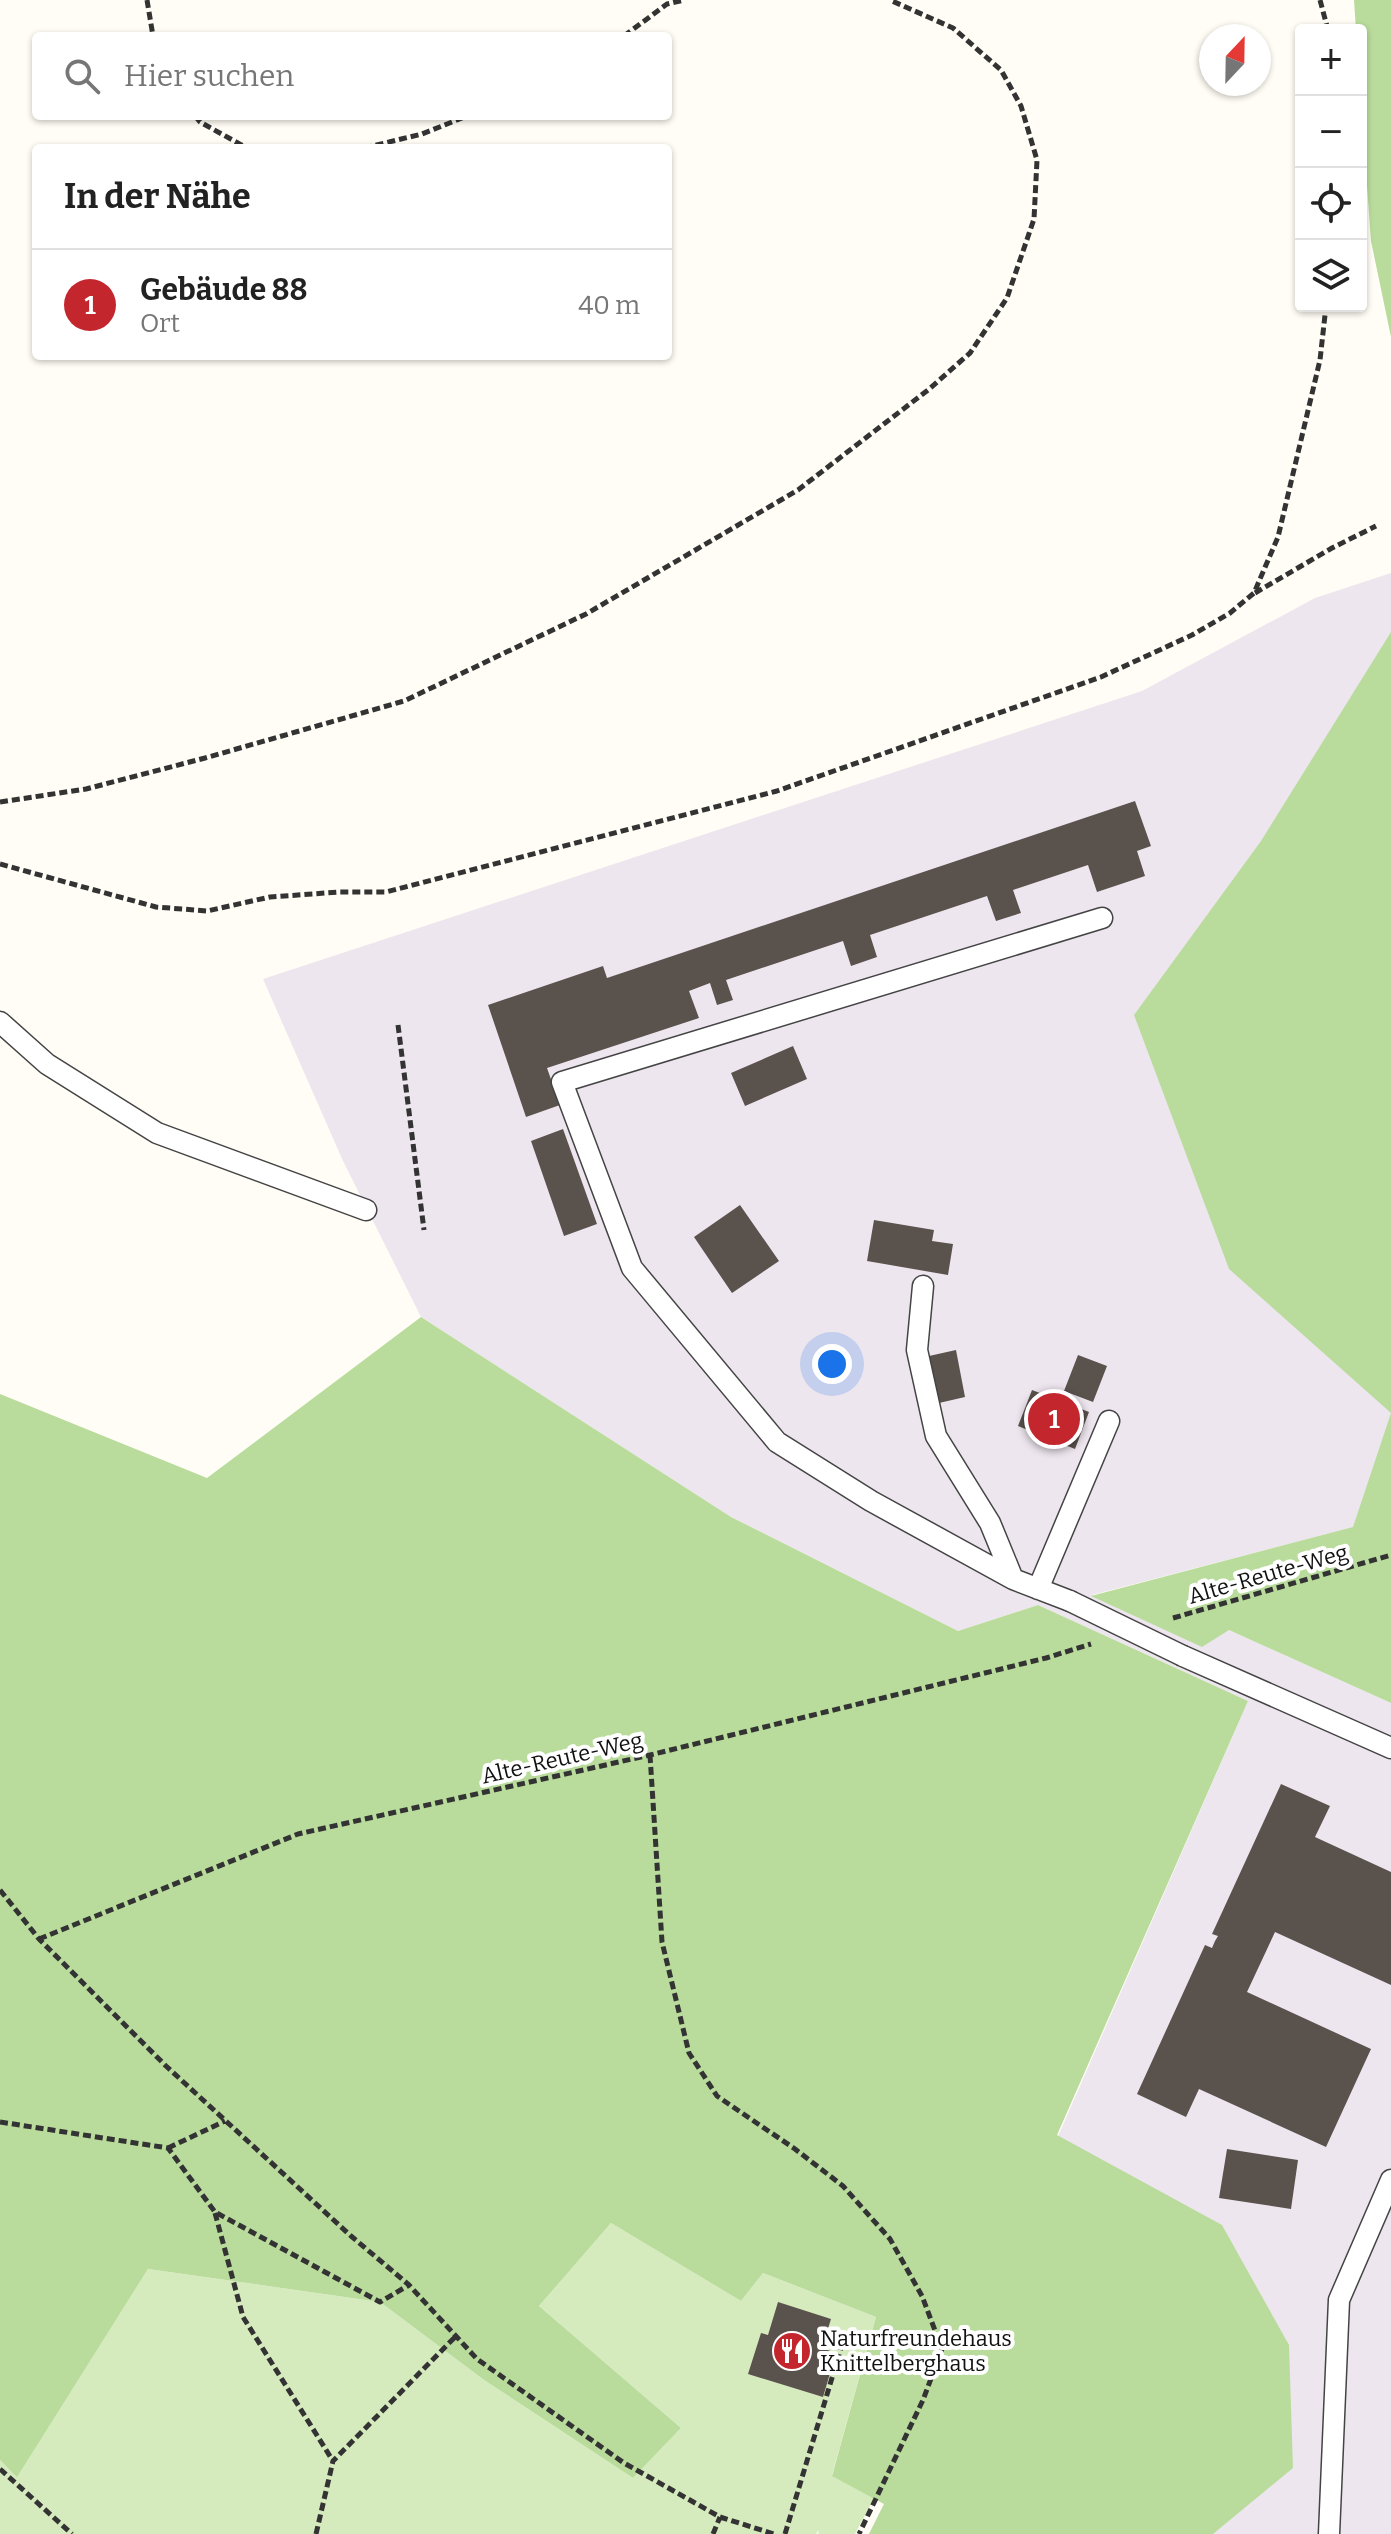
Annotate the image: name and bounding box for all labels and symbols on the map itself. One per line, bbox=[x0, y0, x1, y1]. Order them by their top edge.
north arrow bbox=[1199, 24, 1271, 96]
your location bbox=[812, 1344, 852, 1384]
pin: 1 bbox=[1028, 1389, 1080, 1449]
street label: Alte-Reute-Weg bbox=[1185, 1538, 1351, 1610]
street label: Alte-Reute-Weg bbox=[479, 1726, 645, 1790]
place label: Naturfreundehaus Knittelberghaus bbox=[820, 2325, 1012, 2377]
restaurant icon: Naturfreundehaus Knittelberghaus bbox=[771, 2330, 813, 2372]

